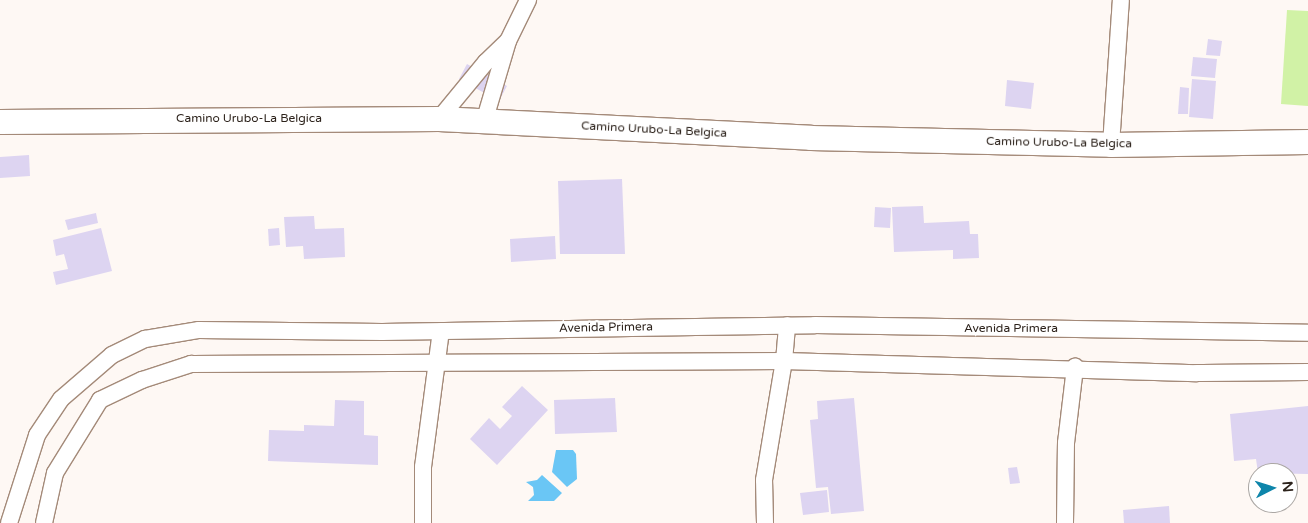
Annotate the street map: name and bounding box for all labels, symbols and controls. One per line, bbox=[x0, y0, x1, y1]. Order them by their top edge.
street label: Camino Urubo-La Belgica bbox=[176, 112, 322, 126]
street label: Camino Urubo-La Belgica bbox=[581, 119, 727, 141]
street label: Camino Urubo-La Belgica bbox=[986, 135, 1132, 151]
street label: Avenida Primera bbox=[559, 320, 653, 336]
street label: Avenida Primera bbox=[964, 322, 1058, 336]
north arrow bbox=[1248, 463, 1298, 513]
text: N bbox=[1278, 480, 1296, 493]

